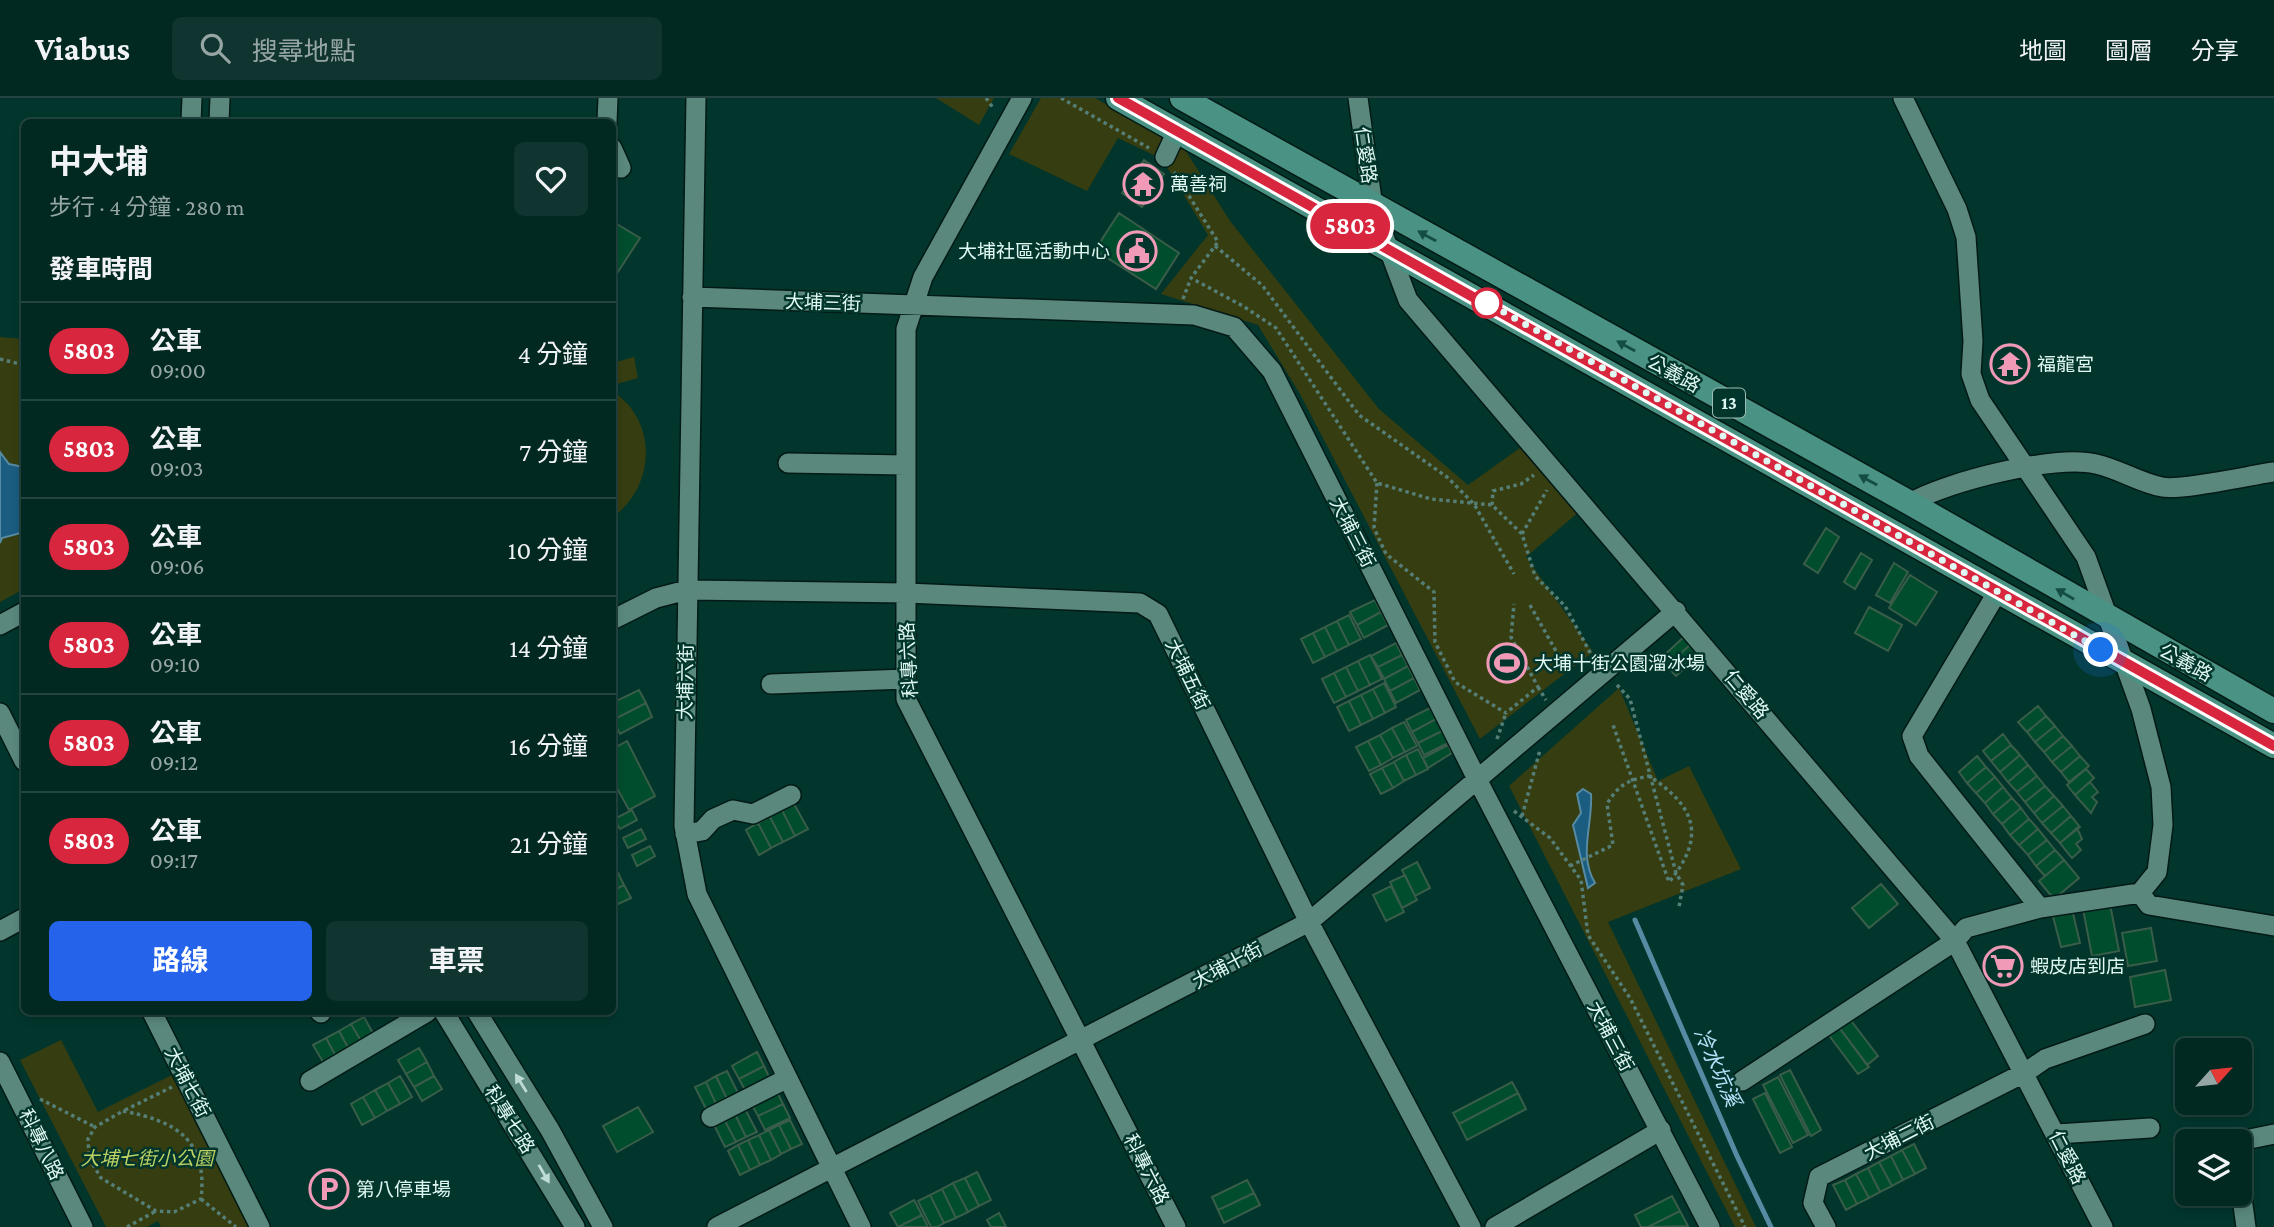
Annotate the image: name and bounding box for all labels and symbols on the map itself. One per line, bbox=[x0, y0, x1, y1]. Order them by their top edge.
street label: 仁愛路 bbox=[1351, 125, 1380, 185]
temple icon: 萬善祠 bbox=[1122, 163, 1164, 205]
place label: 萬善祠 bbox=[1170, 174, 1227, 195]
line badge: 5803 bbox=[1301, 203, 1399, 249]
public building icon: 大埔社區活動中心 bbox=[1116, 230, 1158, 272]
one-way arrow bbox=[1417, 230, 1437, 242]
place label: 大埔社區活動中心 bbox=[958, 241, 1110, 262]
unlabelled marker bbox=[1472, 288, 1502, 318]
street label: 大埔三街 bbox=[785, 291, 861, 314]
one-way arrow bbox=[1616, 341, 1636, 352]
temple icon: 福龍宮 bbox=[1989, 343, 2031, 385]
street label: 公義路 bbox=[1644, 350, 1704, 396]
place label: 福龍宮 bbox=[2037, 354, 2094, 375]
road number: 13 bbox=[1713, 388, 1745, 418]
one-way arrow bbox=[1858, 474, 1878, 486]
street label: 大埔三街 bbox=[1326, 494, 1379, 571]
one-way arrow bbox=[2055, 588, 2074, 600]
street label: 科專六路 bbox=[896, 621, 921, 698]
your location bbox=[2083, 632, 2118, 667]
street label: 大埔五街 bbox=[1161, 635, 1214, 713]
street label: 公義路 bbox=[2156, 639, 2216, 685]
sports icon: 大埔十街公園溜冰場 bbox=[1486, 642, 1528, 684]
street label: 大埔六街 bbox=[674, 644, 697, 720]
place label: 大埔十街公園溜冰場 bbox=[1534, 653, 1705, 674]
street label: 仁愛路 bbox=[1720, 666, 1773, 723]
street label: 大埔十街 bbox=[1189, 938, 1266, 993]
supermarket icon: 蝦皮店到店 bbox=[1982, 945, 2024, 987]
place label: 蝦皮店到店 bbox=[2030, 956, 2125, 977]
street label: 大埔三街 bbox=[1583, 998, 1638, 1075]
water label: 冷水坑溪 bbox=[1689, 1024, 1746, 1113]
north arrow bbox=[2175, 1038, 2252, 1115]
street label: 大埔七街 bbox=[161, 1044, 214, 1121]
one-way arrow bbox=[514, 1073, 527, 1093]
street label: 科專七路 bbox=[481, 1081, 539, 1157]
street label: 科專八路 bbox=[15, 1105, 68, 1183]
street label: 大埔二街 bbox=[1861, 1111, 1938, 1164]
street label: 仁愛路 bbox=[2045, 1127, 2090, 1187]
street label: 科專六路 bbox=[1120, 1131, 1173, 1208]
park label: 大埔七街小公園 bbox=[80, 1148, 216, 1169]
one-way arrow bbox=[538, 1164, 550, 1183]
parking icon: 第八停車場 bbox=[308, 1168, 350, 1210]
place label: 第八停車場 bbox=[356, 1179, 451, 1200]

